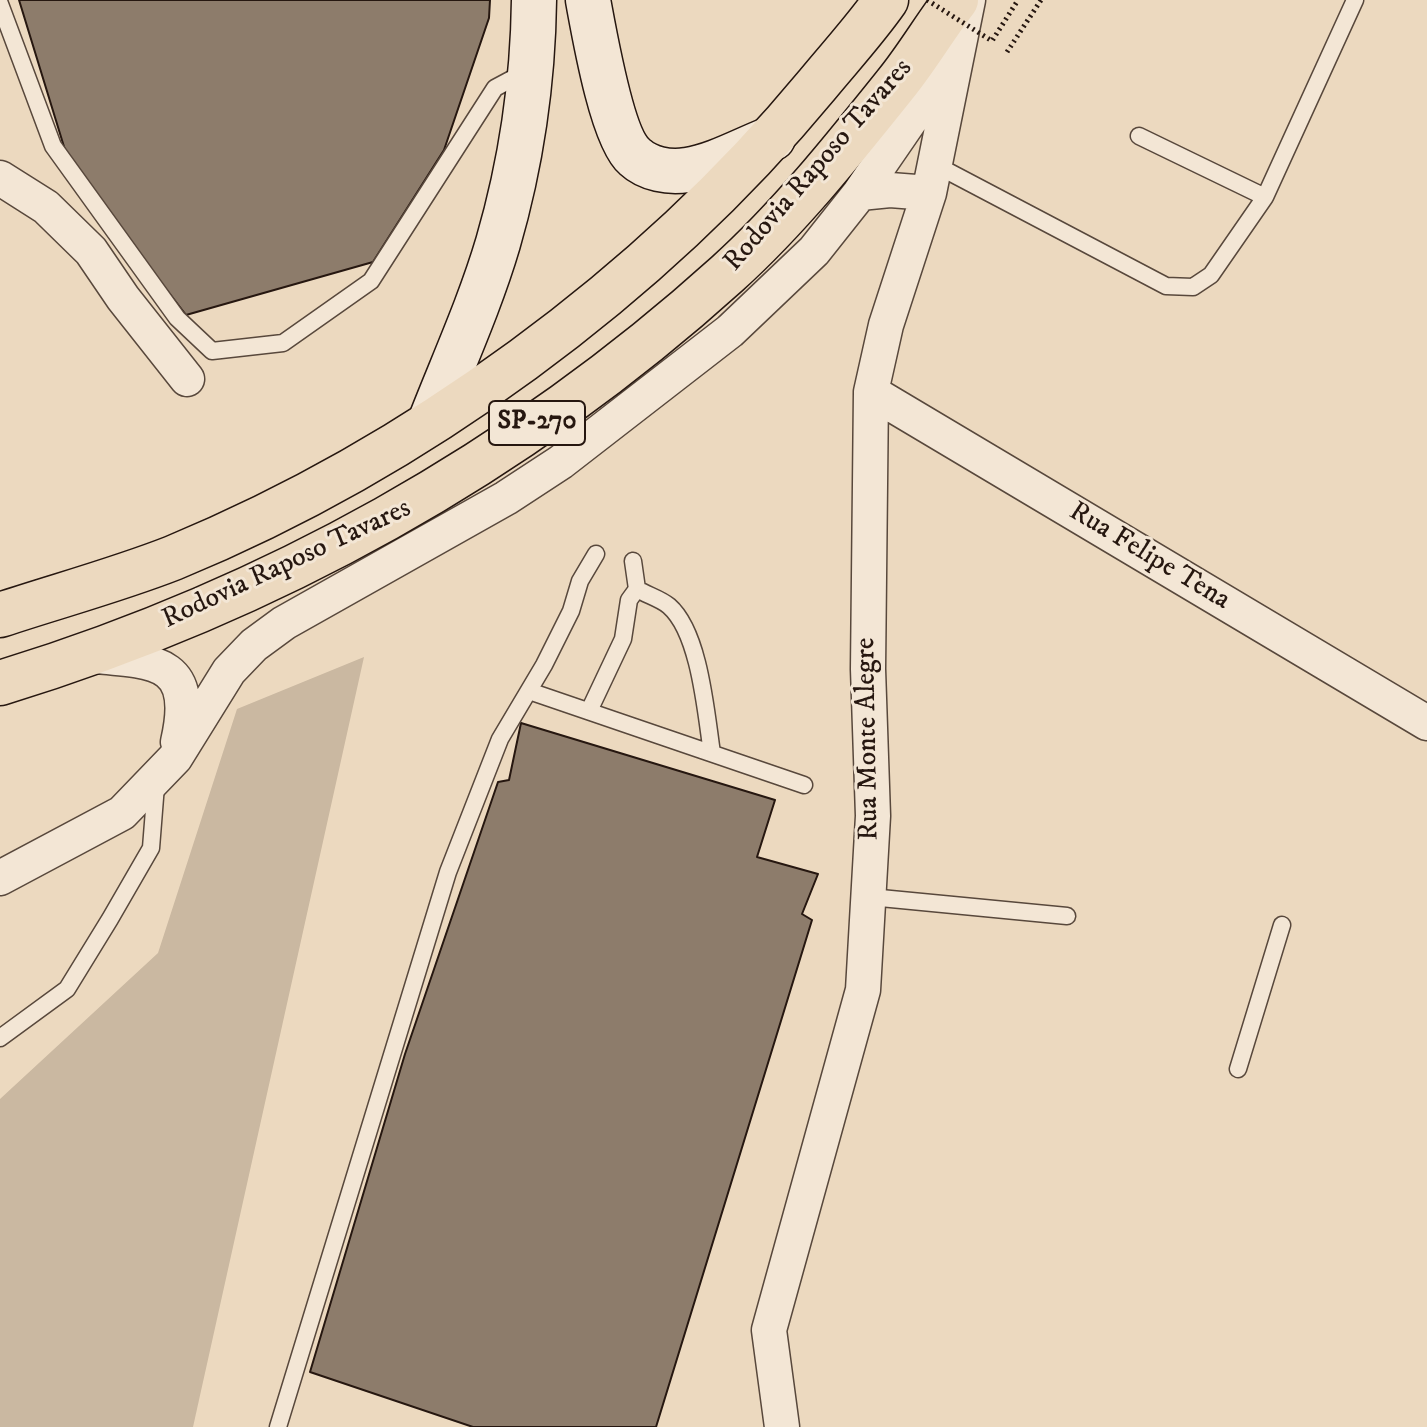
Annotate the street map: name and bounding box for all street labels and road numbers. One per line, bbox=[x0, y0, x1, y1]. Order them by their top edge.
street label: Rodovia Raposo Tavares bbox=[718, 53, 920, 279]
road number: SP-270 bbox=[489, 401, 585, 445]
street label: Rodovia Raposo Tavares bbox=[157, 493, 417, 637]
street label: Rua Felipe Tena bbox=[1062, 496, 1236, 618]
street label: Rua Monte Alegre bbox=[850, 637, 888, 841]

